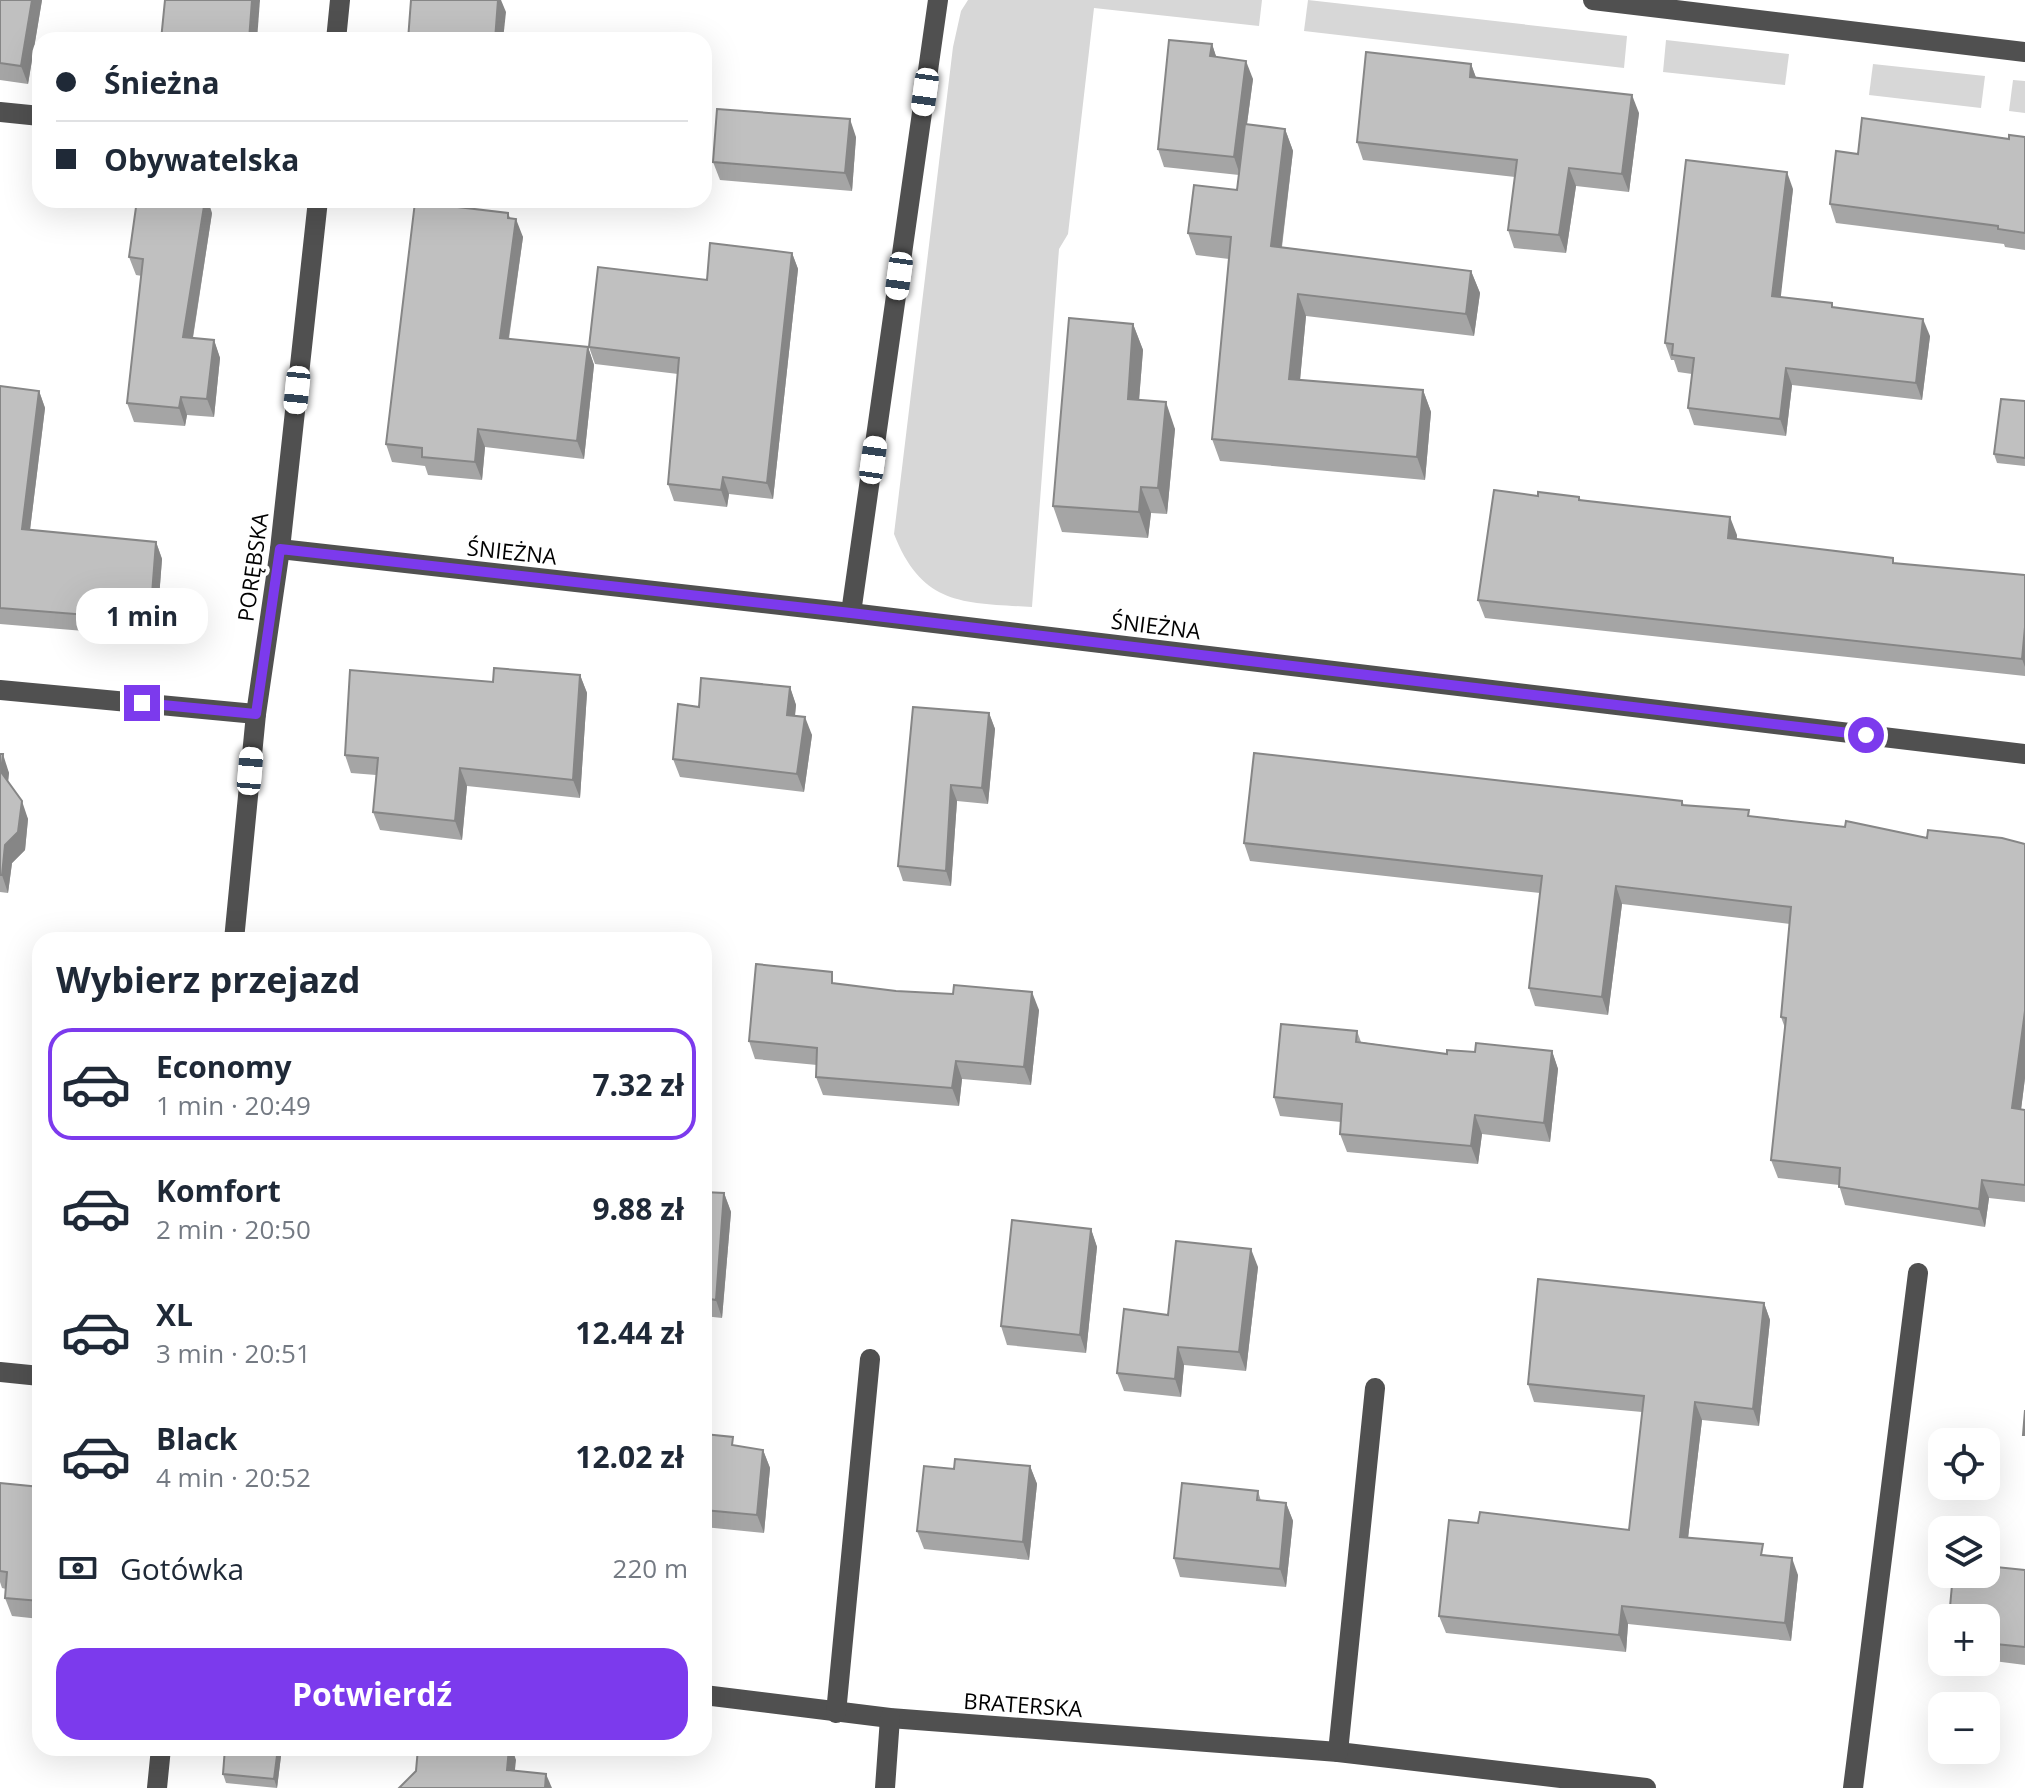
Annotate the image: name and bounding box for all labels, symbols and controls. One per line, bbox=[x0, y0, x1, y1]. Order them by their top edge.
text: Śnieżna bbox=[104, 62, 220, 103]
car bbox=[910, 67, 940, 117]
text: Obywatelska bbox=[104, 139, 299, 180]
car bbox=[884, 251, 914, 301]
car bbox=[283, 365, 311, 415]
car bbox=[858, 435, 888, 485]
street label: PORĘBSKA bbox=[230, 510, 275, 623]
street label: ŚNIEŻNA bbox=[466, 531, 558, 571]
callout: 1 min bbox=[76, 587, 208, 643]
text: 1 min bbox=[106, 598, 178, 634]
street label: ŚNIEŻNA bbox=[1109, 605, 1203, 645]
route end bbox=[124, 685, 160, 721]
route start bbox=[1848, 717, 1884, 753]
car bbox=[236, 746, 264, 796]
text: Wybierz przejazd bbox=[56, 955, 361, 1004]
text: Economy bbox=[156, 1046, 292, 1087]
icon: car bbox=[60, 1048, 132, 1120]
text: 7.32 zł bbox=[592, 1064, 684, 1105]
text: 1 min · 20:49 bbox=[156, 1087, 311, 1123]
text: Komfort bbox=[156, 1170, 281, 1211]
icon: car bbox=[60, 1172, 132, 1244]
text: 9.88 zł bbox=[592, 1188, 684, 1229]
text: 2 min · 20:50 bbox=[156, 1211, 311, 1247]
text: XL bbox=[156, 1294, 193, 1335]
icon: car bbox=[60, 1296, 132, 1368]
text: 12.44 zł bbox=[575, 1312, 684, 1353]
text: 3 min · 20:51 bbox=[156, 1335, 311, 1371]
text: Black bbox=[156, 1418, 237, 1459]
icon: car bbox=[60, 1420, 132, 1492]
map controls bbox=[1928, 1428, 2000, 1764]
button: locate bbox=[1928, 1428, 2000, 1500]
text: 12.02 zł bbox=[575, 1436, 684, 1477]
text: 4 min · 20:52 bbox=[156, 1459, 311, 1495]
button: layers bbox=[1928, 1516, 2000, 1588]
icon: cash bbox=[56, 1546, 100, 1590]
text: Gotówka bbox=[120, 1548, 244, 1589]
text: 220 m bbox=[613, 1550, 688, 1586]
button: + bbox=[1928, 1604, 2000, 1676]
button: Potwierdź bbox=[56, 1648, 688, 1740]
street label: BRATERSKA bbox=[963, 1685, 1084, 1723]
button: − bbox=[1928, 1692, 2000, 1764]

